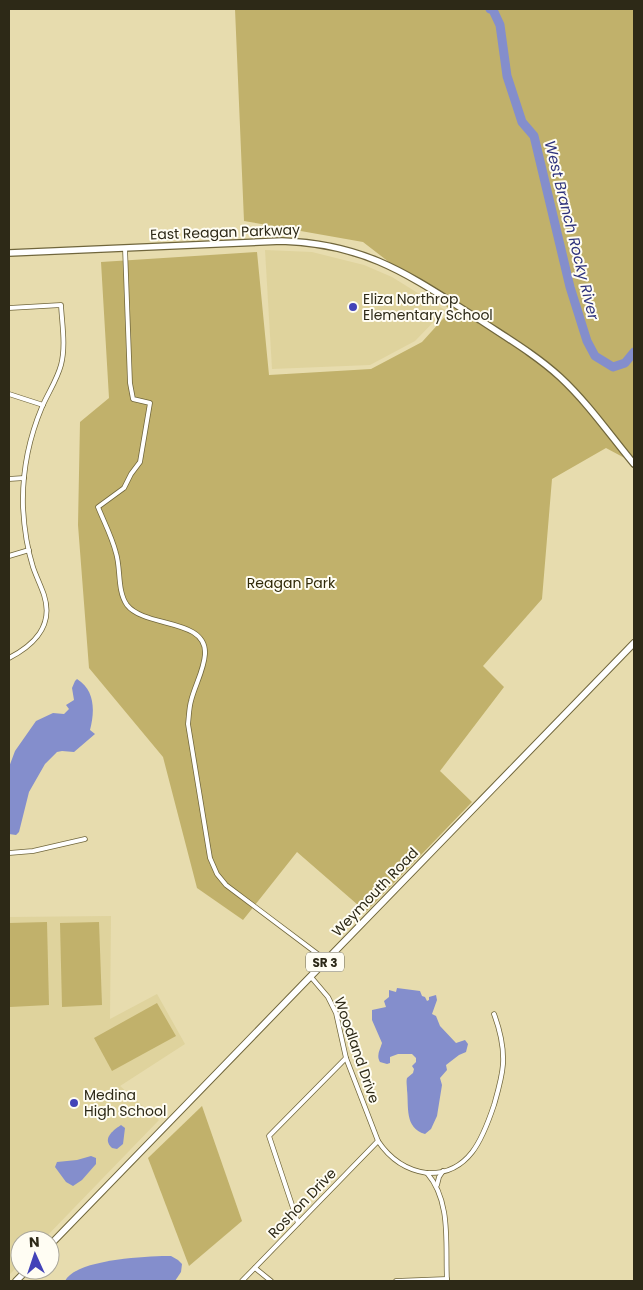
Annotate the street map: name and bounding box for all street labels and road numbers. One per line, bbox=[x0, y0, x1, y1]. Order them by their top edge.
street label: East Reagan Parkway bbox=[150, 219, 300, 245]
street label: Weymouth Road bbox=[327, 843, 423, 941]
road number: SR 3 bbox=[306, 952, 344, 972]
street label: Woodland Drive bbox=[329, 994, 385, 1106]
street label: Roshon Drive bbox=[263, 1163, 341, 1242]

